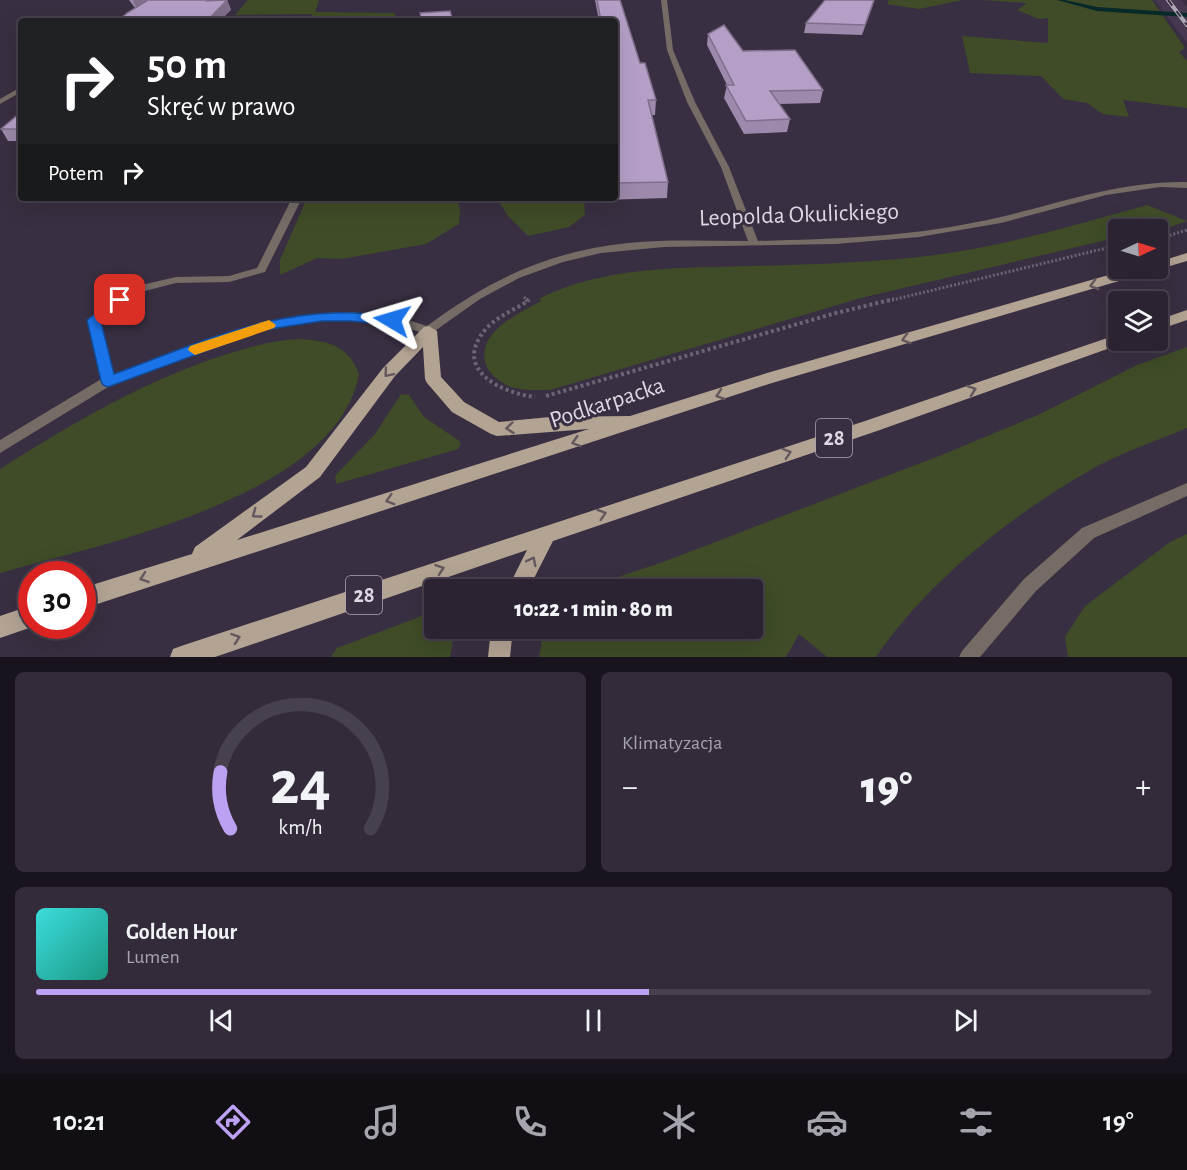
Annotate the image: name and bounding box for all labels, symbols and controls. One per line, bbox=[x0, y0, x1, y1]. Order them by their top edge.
icon: right bbox=[48, 42, 126, 120]
text: 50 m bbox=[147, 44, 227, 86]
text: Skręć w prawo bbox=[147, 93, 296, 120]
icon: right bbox=[116, 156, 149, 189]
text: Potem bbox=[48, 162, 104, 184]
street label: Leopolda Okulickiego bbox=[698, 200, 900, 230]
north arrow bbox=[1108, 219, 1168, 279]
map controls bbox=[1108, 219, 1168, 351]
pin bbox=[94, 274, 145, 325]
one-way arrow bbox=[1089, 278, 1100, 290]
icon: arrive bbox=[103, 283, 136, 316]
position arrow bbox=[360, 288, 424, 352]
button: layers bbox=[1108, 291, 1168, 351]
one-way arrow bbox=[901, 332, 912, 344]
one-way arrow bbox=[384, 366, 395, 377]
street label: Podkarpacka bbox=[547, 373, 667, 433]
one-way arrow bbox=[966, 385, 977, 398]
one-way arrow bbox=[715, 388, 726, 400]
road number: 28 bbox=[816, 419, 852, 457]
one-way arrow bbox=[505, 421, 514, 434]
one-way arrow bbox=[571, 434, 582, 447]
one-way arrow bbox=[781, 448, 792, 461]
one-way arrow bbox=[385, 493, 396, 505]
one-way arrow bbox=[251, 506, 262, 517]
one-way arrow bbox=[596, 509, 607, 522]
one-way arrow bbox=[525, 557, 537, 568]
speed limit sign: 30 bbox=[18, 561, 96, 639]
one-way arrow bbox=[434, 563, 445, 576]
one-way arrow bbox=[139, 571, 150, 584]
road number: 28 bbox=[346, 576, 382, 614]
text: 10:22 · 1 min · 80 m bbox=[514, 598, 673, 620]
one-way arrow bbox=[230, 633, 241, 646]
text: Klimatyzacja bbox=[622, 733, 723, 753]
text: 24 bbox=[270, 753, 331, 815]
text: 19° bbox=[861, 766, 912, 811]
text: − bbox=[622, 771, 638, 804]
text: + bbox=[1135, 771, 1151, 804]
text: km/h bbox=[278, 817, 323, 838]
text: Golden Hour bbox=[126, 921, 237, 943]
text: Lumen bbox=[126, 947, 180, 967]
icon: previous bbox=[205, 1004, 238, 1037]
icon: pause bbox=[577, 1004, 610, 1037]
icon: next bbox=[949, 1004, 982, 1037]
icon: directions bbox=[212, 1101, 254, 1143]
icon: music bbox=[361, 1101, 403, 1143]
icon: phone bbox=[509, 1101, 551, 1143]
icon: climate bbox=[658, 1101, 700, 1143]
icon: car bbox=[806, 1101, 848, 1143]
icon: filters bbox=[955, 1101, 997, 1143]
text: 10:21 bbox=[53, 1108, 106, 1135]
text: 19° bbox=[1103, 1108, 1134, 1135]

